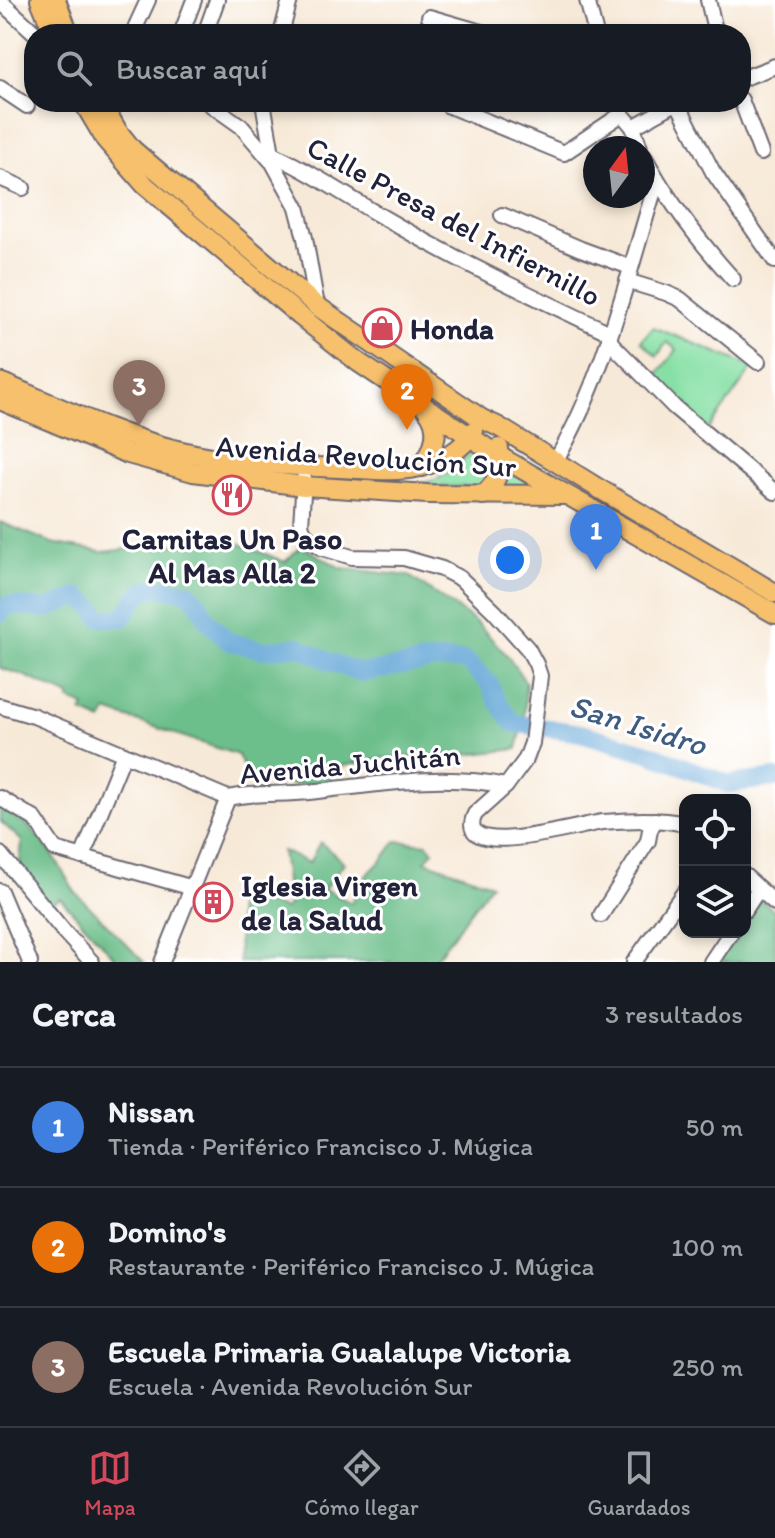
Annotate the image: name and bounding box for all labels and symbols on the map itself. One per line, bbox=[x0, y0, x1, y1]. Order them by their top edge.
street label: Calle Presa del Infiernillo bbox=[301, 128, 607, 314]
north arrow bbox=[583, 136, 655, 208]
shop icon: Honda bbox=[361, 307, 403, 349]
place label: Honda bbox=[410, 310, 494, 347]
pin: 3 bbox=[113, 360, 165, 426]
pin: 2 bbox=[381, 364, 433, 430]
street label: Avenida Revolución Sur bbox=[214, 427, 518, 485]
restaurant icon: Carnitas Un Paso Al Mas Alla 2 bbox=[211, 474, 253, 516]
pin: 1 bbox=[570, 504, 622, 570]
place label: Carnitas Un Paso Al Mas Alla 2 bbox=[122, 520, 342, 591]
your location bbox=[490, 540, 530, 580]
water label: San Isidro bbox=[565, 686, 712, 764]
street label: Avenida Juchitán bbox=[238, 736, 462, 792]
place label: Iglesia Virgen de la Salud bbox=[241, 867, 418, 938]
building icon: Iglesia Virgen de la Salud bbox=[192, 881, 234, 923]

